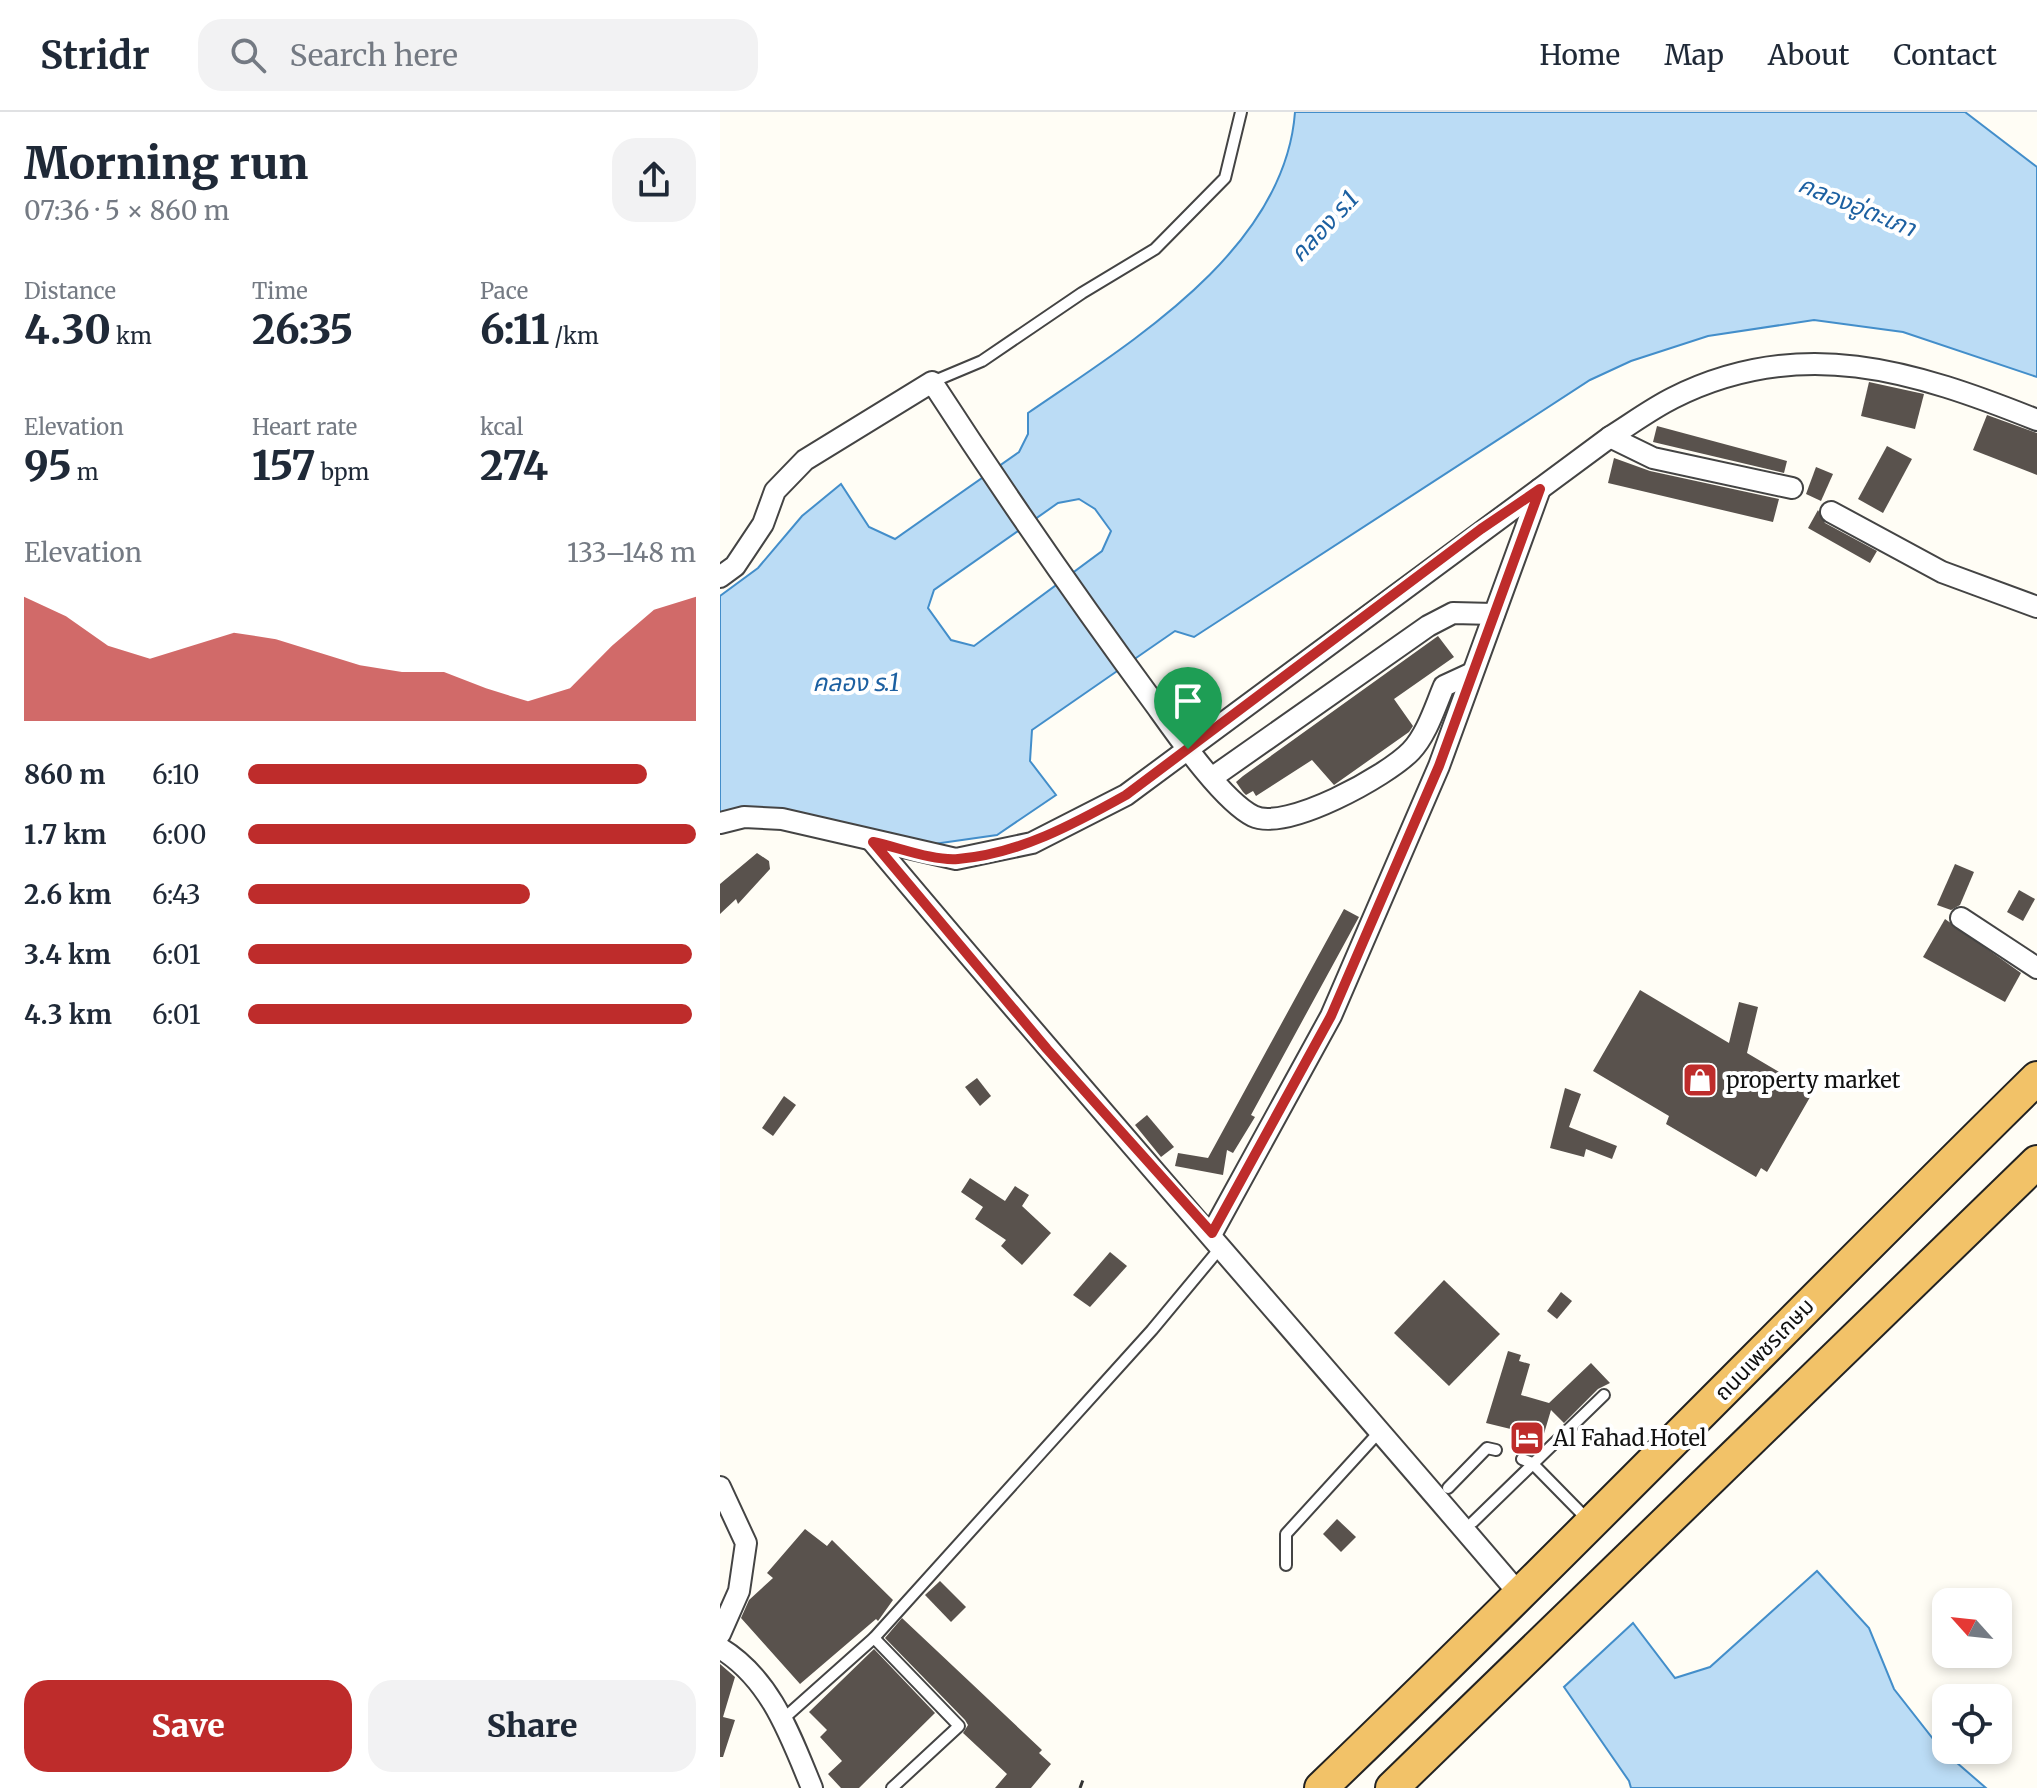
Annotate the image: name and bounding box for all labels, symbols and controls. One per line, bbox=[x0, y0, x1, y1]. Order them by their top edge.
search box bbox=[198, 19, 758, 91]
text: Stridr bbox=[40, 32, 150, 79]
icon: search bbox=[226, 33, 270, 77]
text: Search here bbox=[290, 36, 458, 74]
text: Home bbox=[1539, 37, 1620, 73]
text: Map bbox=[1664, 37, 1724, 73]
text: About bbox=[1768, 37, 1849, 73]
text: Contact bbox=[1893, 37, 1997, 73]
text: Morning run bbox=[24, 136, 308, 191]
button: share bbox=[612, 138, 696, 222]
water label: คลองอู่ตะเภา bbox=[1794, 168, 1921, 244]
water label: คลอง ร.1 bbox=[1283, 184, 1365, 268]
text: 07:36 · 5 × 860 m bbox=[24, 194, 229, 227]
text: Distance bbox=[24, 277, 116, 305]
text: Time bbox=[252, 277, 308, 305]
text: Pace bbox=[480, 277, 528, 305]
text: 4.30 bbox=[24, 305, 111, 355]
text: 26:35 bbox=[252, 305, 353, 355]
text: 6:11 bbox=[480, 305, 549, 355]
text: km bbox=[111, 322, 152, 350]
text: /km bbox=[549, 322, 599, 350]
text: Elevation bbox=[24, 413, 124, 441]
text: Heart rate bbox=[252, 413, 357, 441]
text: kcal bbox=[480, 413, 523, 441]
text: 95 bbox=[24, 441, 72, 491]
text: 157 bbox=[252, 441, 316, 491]
text: 274 bbox=[480, 441, 548, 491]
text: m bbox=[72, 458, 99, 486]
text: bpm bbox=[316, 458, 369, 486]
text: Elevation bbox=[24, 536, 142, 569]
text: 133–148 m bbox=[567, 536, 696, 569]
water label: คลอง ร.1 bbox=[813, 667, 899, 698]
pin bbox=[1154, 667, 1222, 749]
icon: arrive bbox=[1166, 679, 1210, 723]
text: 860 m bbox=[24, 758, 105, 791]
text: 6:10 bbox=[152, 758, 200, 791]
text: 1.7 km bbox=[24, 818, 106, 851]
text: 6:00 bbox=[152, 818, 207, 851]
text: 2.6 km bbox=[24, 878, 111, 911]
text: 6:43 bbox=[152, 878, 201, 911]
text: 3.4 km bbox=[24, 938, 111, 971]
text: 6:01 bbox=[152, 938, 200, 971]
text: 4.3 km bbox=[24, 998, 112, 1031]
text: 6:01 bbox=[152, 998, 200, 1031]
shop icon: property market bbox=[1681, 1061, 1719, 1099]
place label: property market bbox=[1726, 1066, 1901, 1094]
street label: ถนนเพชรเกษม bbox=[1708, 1292, 1820, 1406]
hotel icon: Al Fahad Hotel bbox=[1508, 1419, 1546, 1457]
place label: Al Fahad Hotel bbox=[1552, 1424, 1707, 1452]
north arrow bbox=[1932, 1588, 2012, 1668]
map controls bbox=[1932, 1588, 2012, 1764]
button: Save bbox=[24, 1680, 352, 1772]
button: Share bbox=[368, 1680, 696, 1772]
button: locate bbox=[1932, 1684, 2012, 1764]

